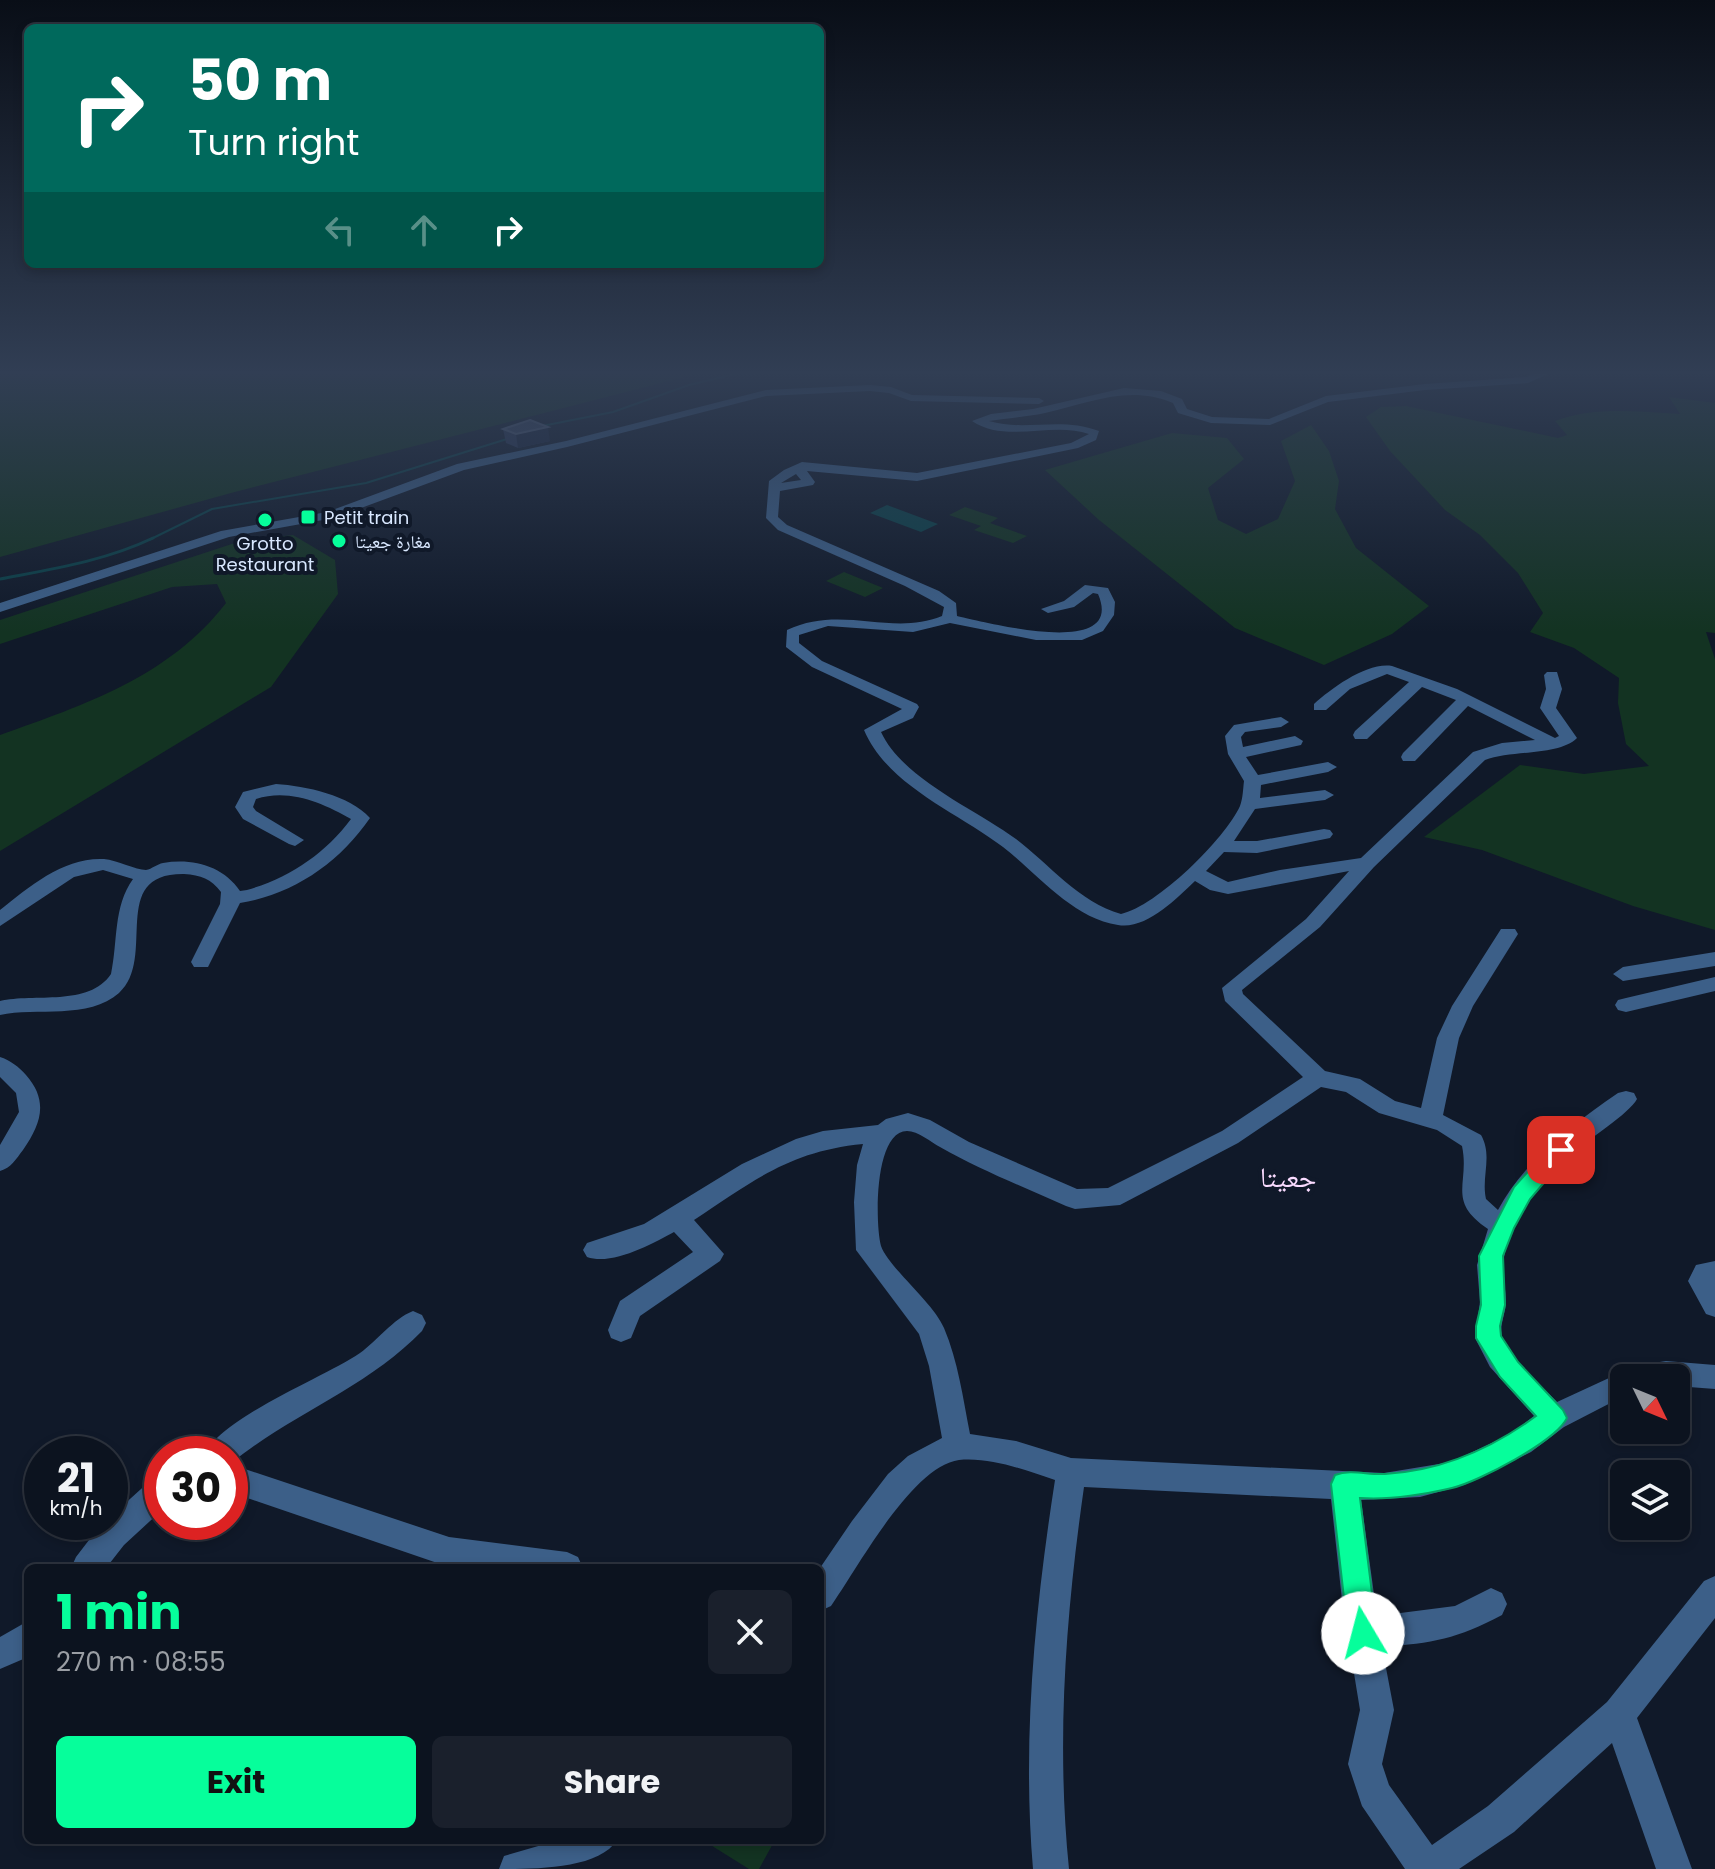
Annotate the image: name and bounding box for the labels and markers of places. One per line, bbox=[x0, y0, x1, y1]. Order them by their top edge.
place label: Petit train bbox=[324, 505, 409, 530]
marker: Petit train bbox=[299, 508, 317, 526]
marker: Grotto Restaurant bbox=[256, 511, 274, 529]
place label: مغارة جعيتا bbox=[355, 529, 431, 554]
place label: Grotto Restaurant bbox=[216, 531, 314, 577]
marker: مغارة جعيتا bbox=[330, 532, 348, 550]
pin bbox=[1527, 1116, 1595, 1184]

